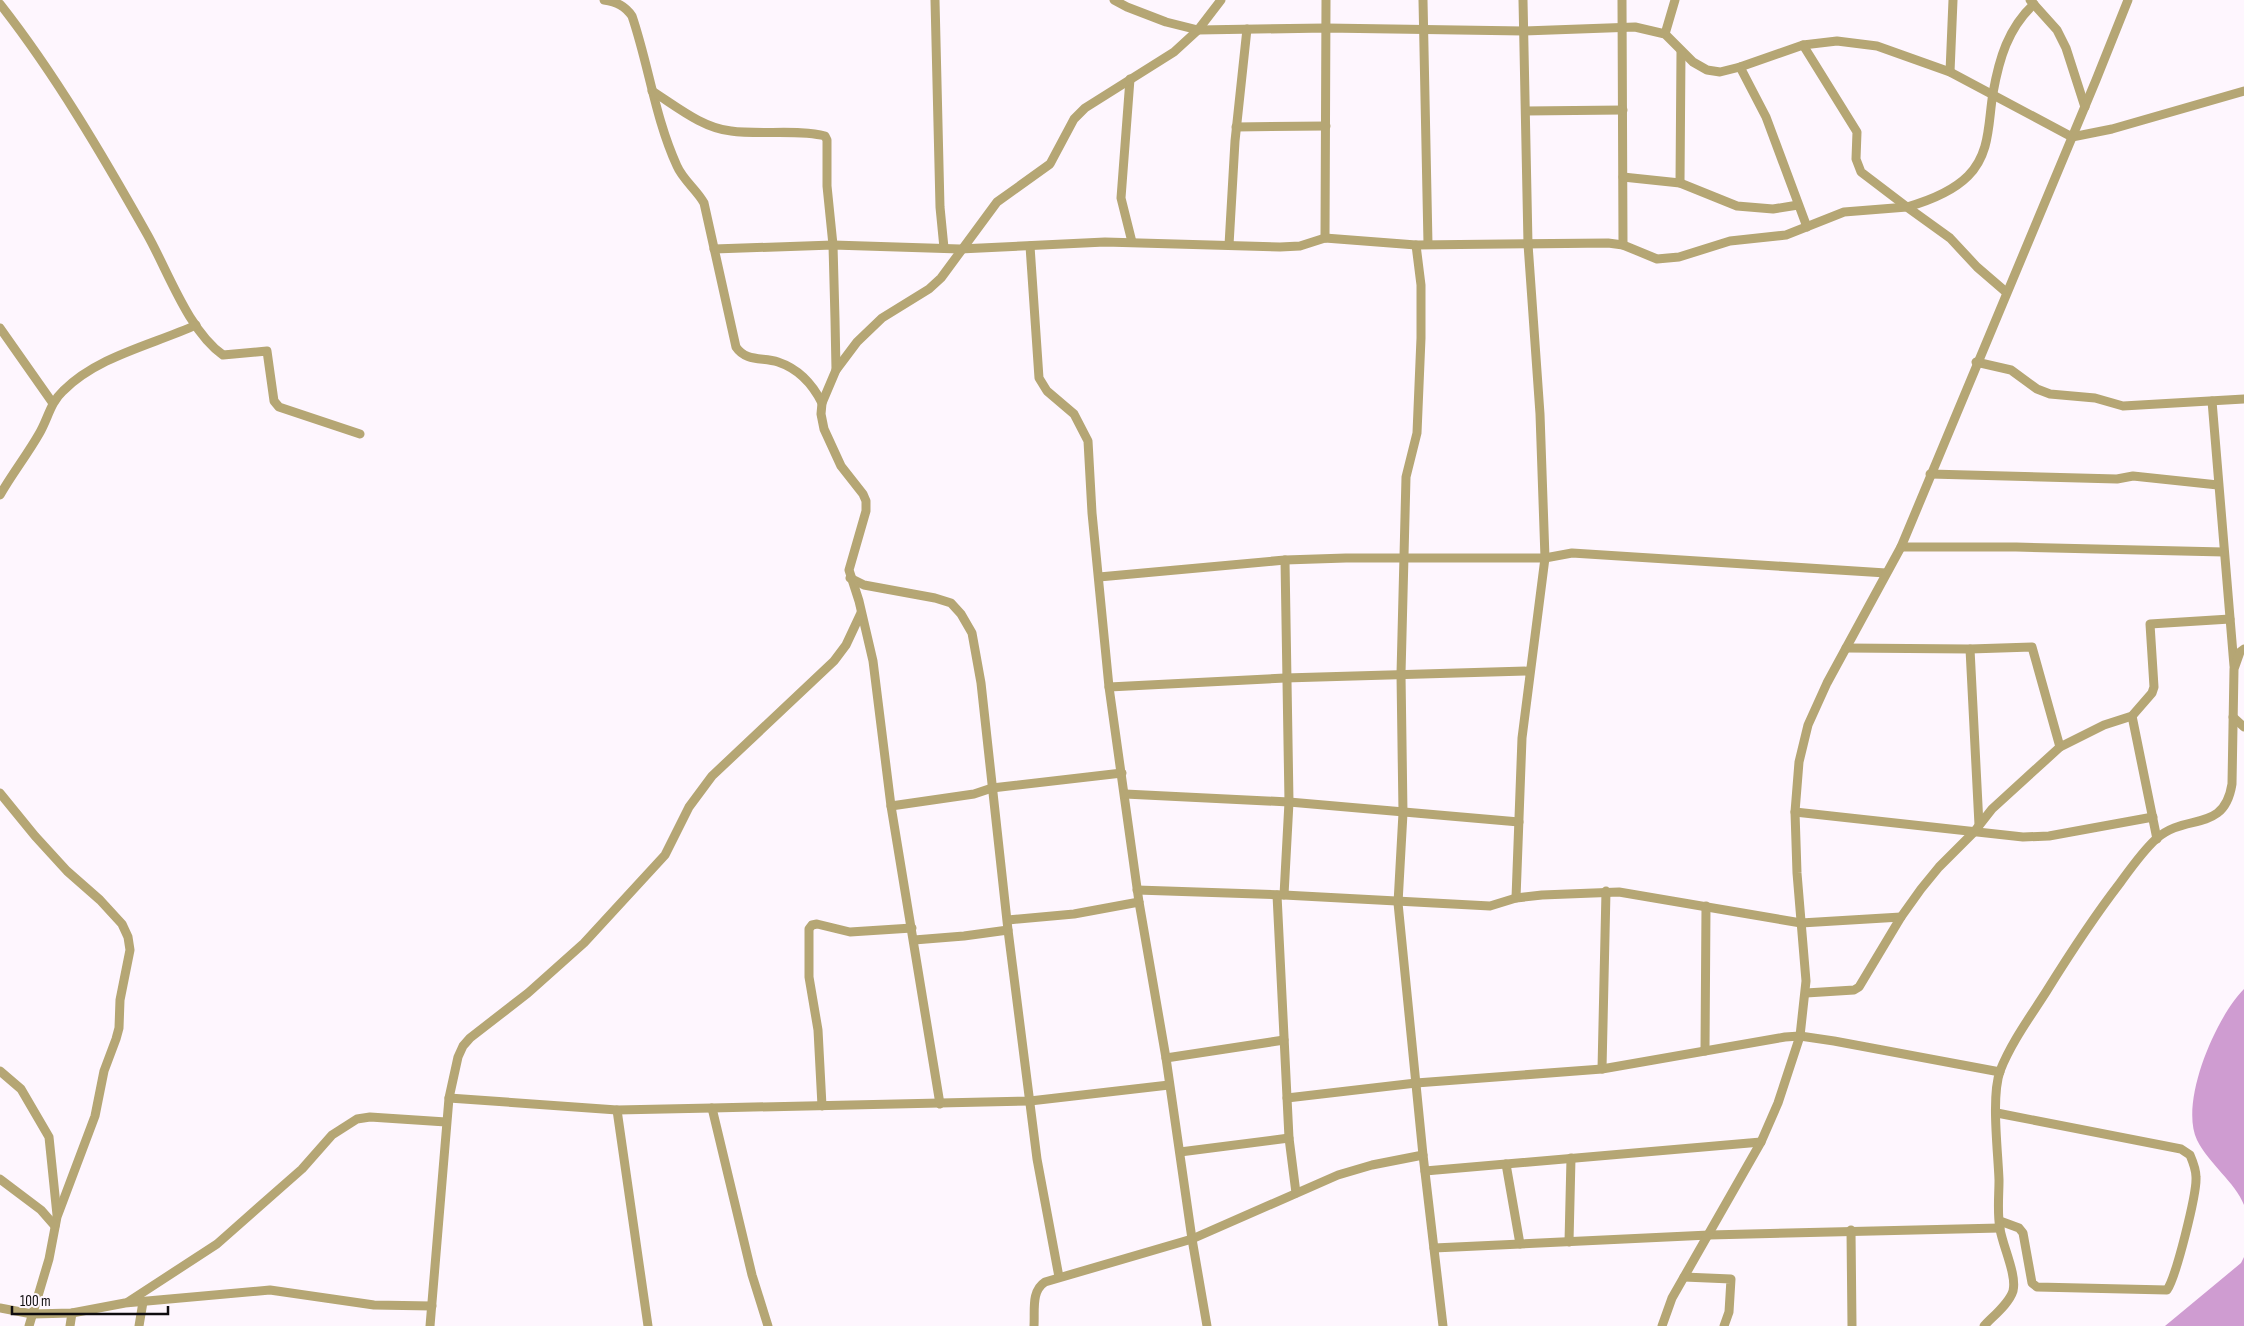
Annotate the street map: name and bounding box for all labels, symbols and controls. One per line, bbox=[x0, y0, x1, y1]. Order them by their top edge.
scale bar bbox=[12, 1284, 169, 1316]
text: 100 m bbox=[20, 1292, 51, 1311]

